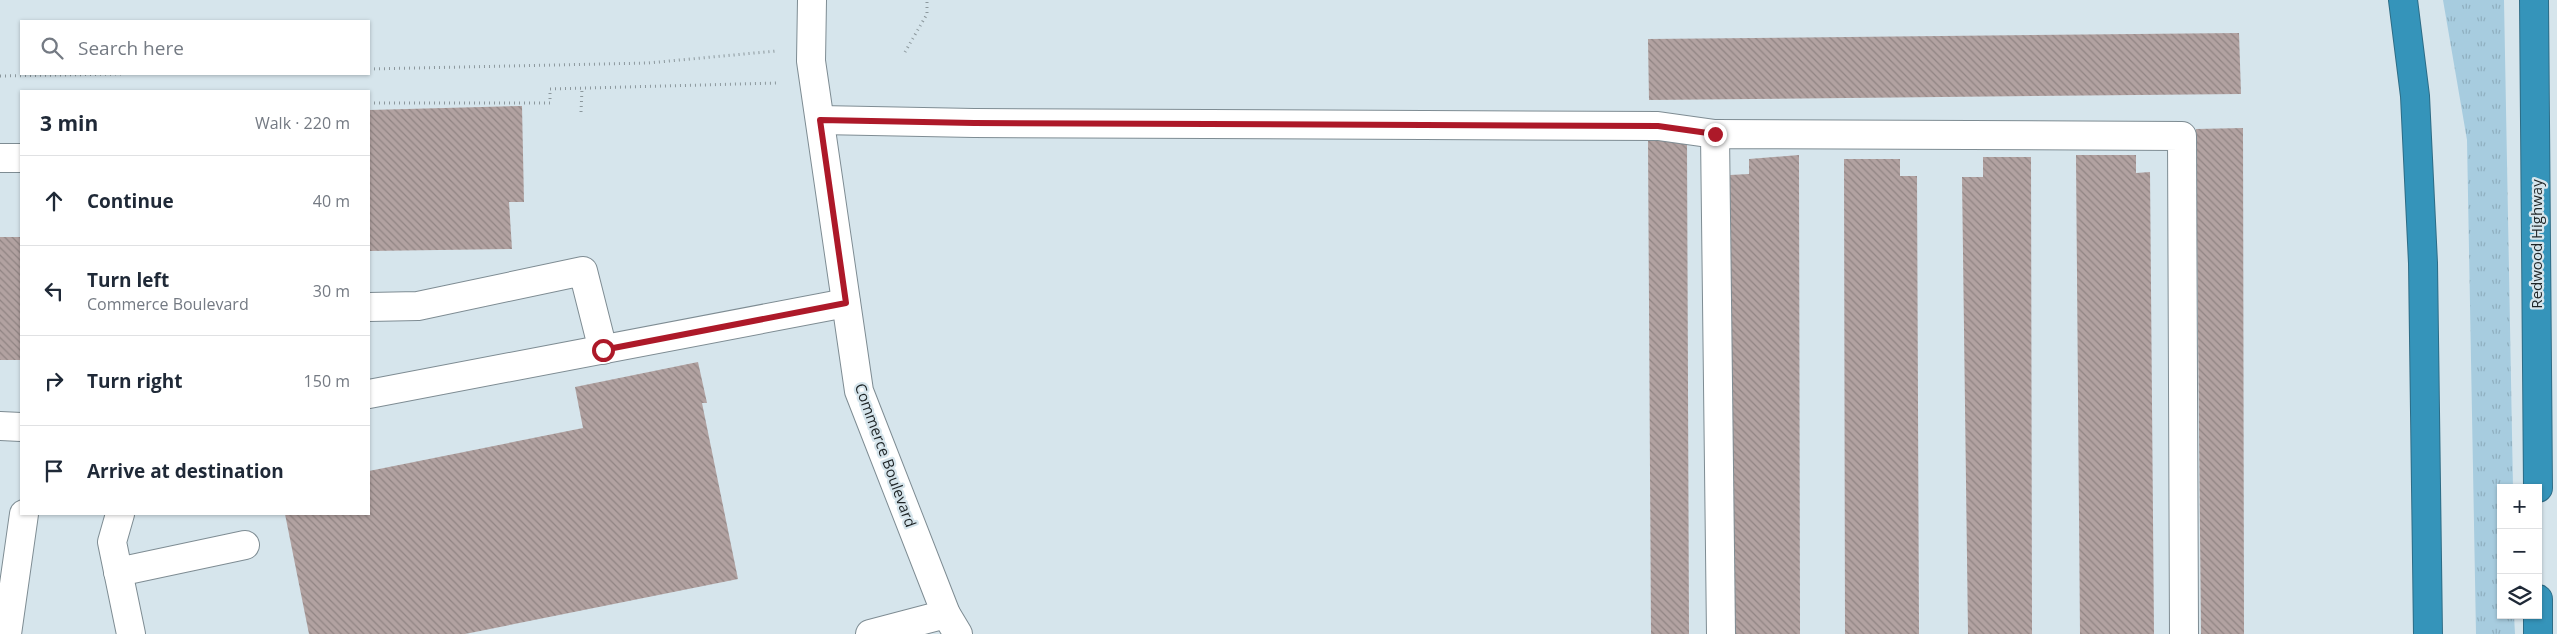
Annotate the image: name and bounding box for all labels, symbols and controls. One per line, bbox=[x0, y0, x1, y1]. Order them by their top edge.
search box bbox=[20, 20, 370, 75]
icon: search bbox=[38, 34, 66, 62]
text: Search here bbox=[78, 35, 184, 61]
text: 3 min bbox=[40, 109, 98, 137]
text: Walk · 220 m bbox=[255, 112, 350, 134]
route end bbox=[1704, 123, 1727, 146]
street label: Redwood Highway bbox=[2526, 179, 2546, 309]
icon: ahead bbox=[40, 187, 68, 215]
text: Continue bbox=[87, 188, 174, 214]
text: 40 m bbox=[313, 190, 350, 212]
text: Turn left bbox=[87, 267, 169, 293]
icon: left bbox=[40, 277, 68, 305]
text: 30 m bbox=[313, 280, 350, 302]
text: Commerce Boulevard bbox=[87, 293, 249, 315]
route start bbox=[592, 339, 615, 362]
icon: right bbox=[40, 367, 68, 395]
text: Turn right bbox=[87, 368, 182, 394]
text: 150 m bbox=[304, 370, 350, 392]
street label: Commerce Boulevard bbox=[851, 380, 921, 530]
icon: arrive bbox=[40, 457, 68, 485]
text: Arrive at destination bbox=[87, 458, 284, 484]
map controls bbox=[2497, 484, 2542, 619]
button: + bbox=[2497, 484, 2542, 529]
button: − bbox=[2497, 529, 2542, 574]
button: layers bbox=[2497, 574, 2542, 619]

